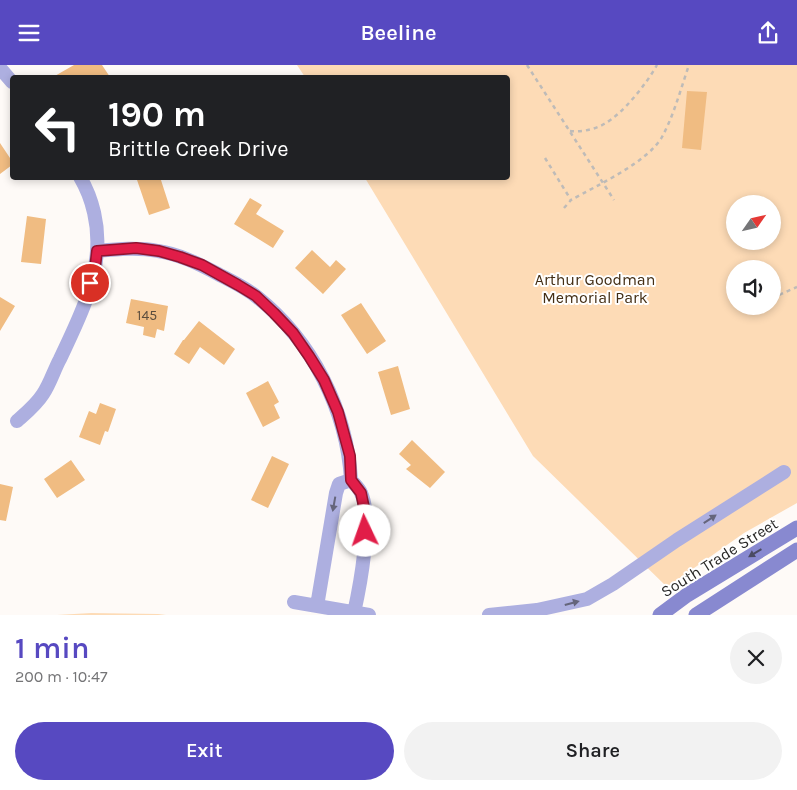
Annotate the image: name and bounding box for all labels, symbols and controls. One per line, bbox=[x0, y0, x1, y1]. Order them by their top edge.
icon: menu bbox=[15, 19, 43, 47]
icon: share bbox=[754, 19, 782, 47]
text: Beeline bbox=[361, 20, 436, 46]
text: 190 m bbox=[108, 94, 206, 135]
icon: left bbox=[25, 95, 90, 160]
text: Brittle Creek Drive bbox=[108, 136, 288, 162]
north arrow bbox=[726, 195, 781, 250]
map controls bbox=[726, 195, 781, 315]
button: sound bbox=[726, 260, 781, 315]
pin bbox=[69, 262, 111, 304]
icon: arrive bbox=[76, 269, 104, 297]
park label: Arthur Goodman Memorial Park bbox=[535, 270, 655, 307]
house number: 145 bbox=[137, 307, 157, 324]
one-way arrow bbox=[329, 497, 337, 513]
position arrow bbox=[338, 504, 390, 556]
street label: South Trade Street bbox=[657, 514, 781, 601]
one-way arrow bbox=[704, 514, 717, 524]
one-way arrow bbox=[749, 549, 762, 558]
one-way arrow bbox=[565, 599, 580, 607]
text: 1 min bbox=[15, 630, 89, 666]
button: close bbox=[730, 632, 782, 684]
text: 200 m · 10:47 bbox=[15, 667, 107, 686]
button: Exit bbox=[15, 722, 394, 780]
button: Share bbox=[404, 722, 782, 780]

